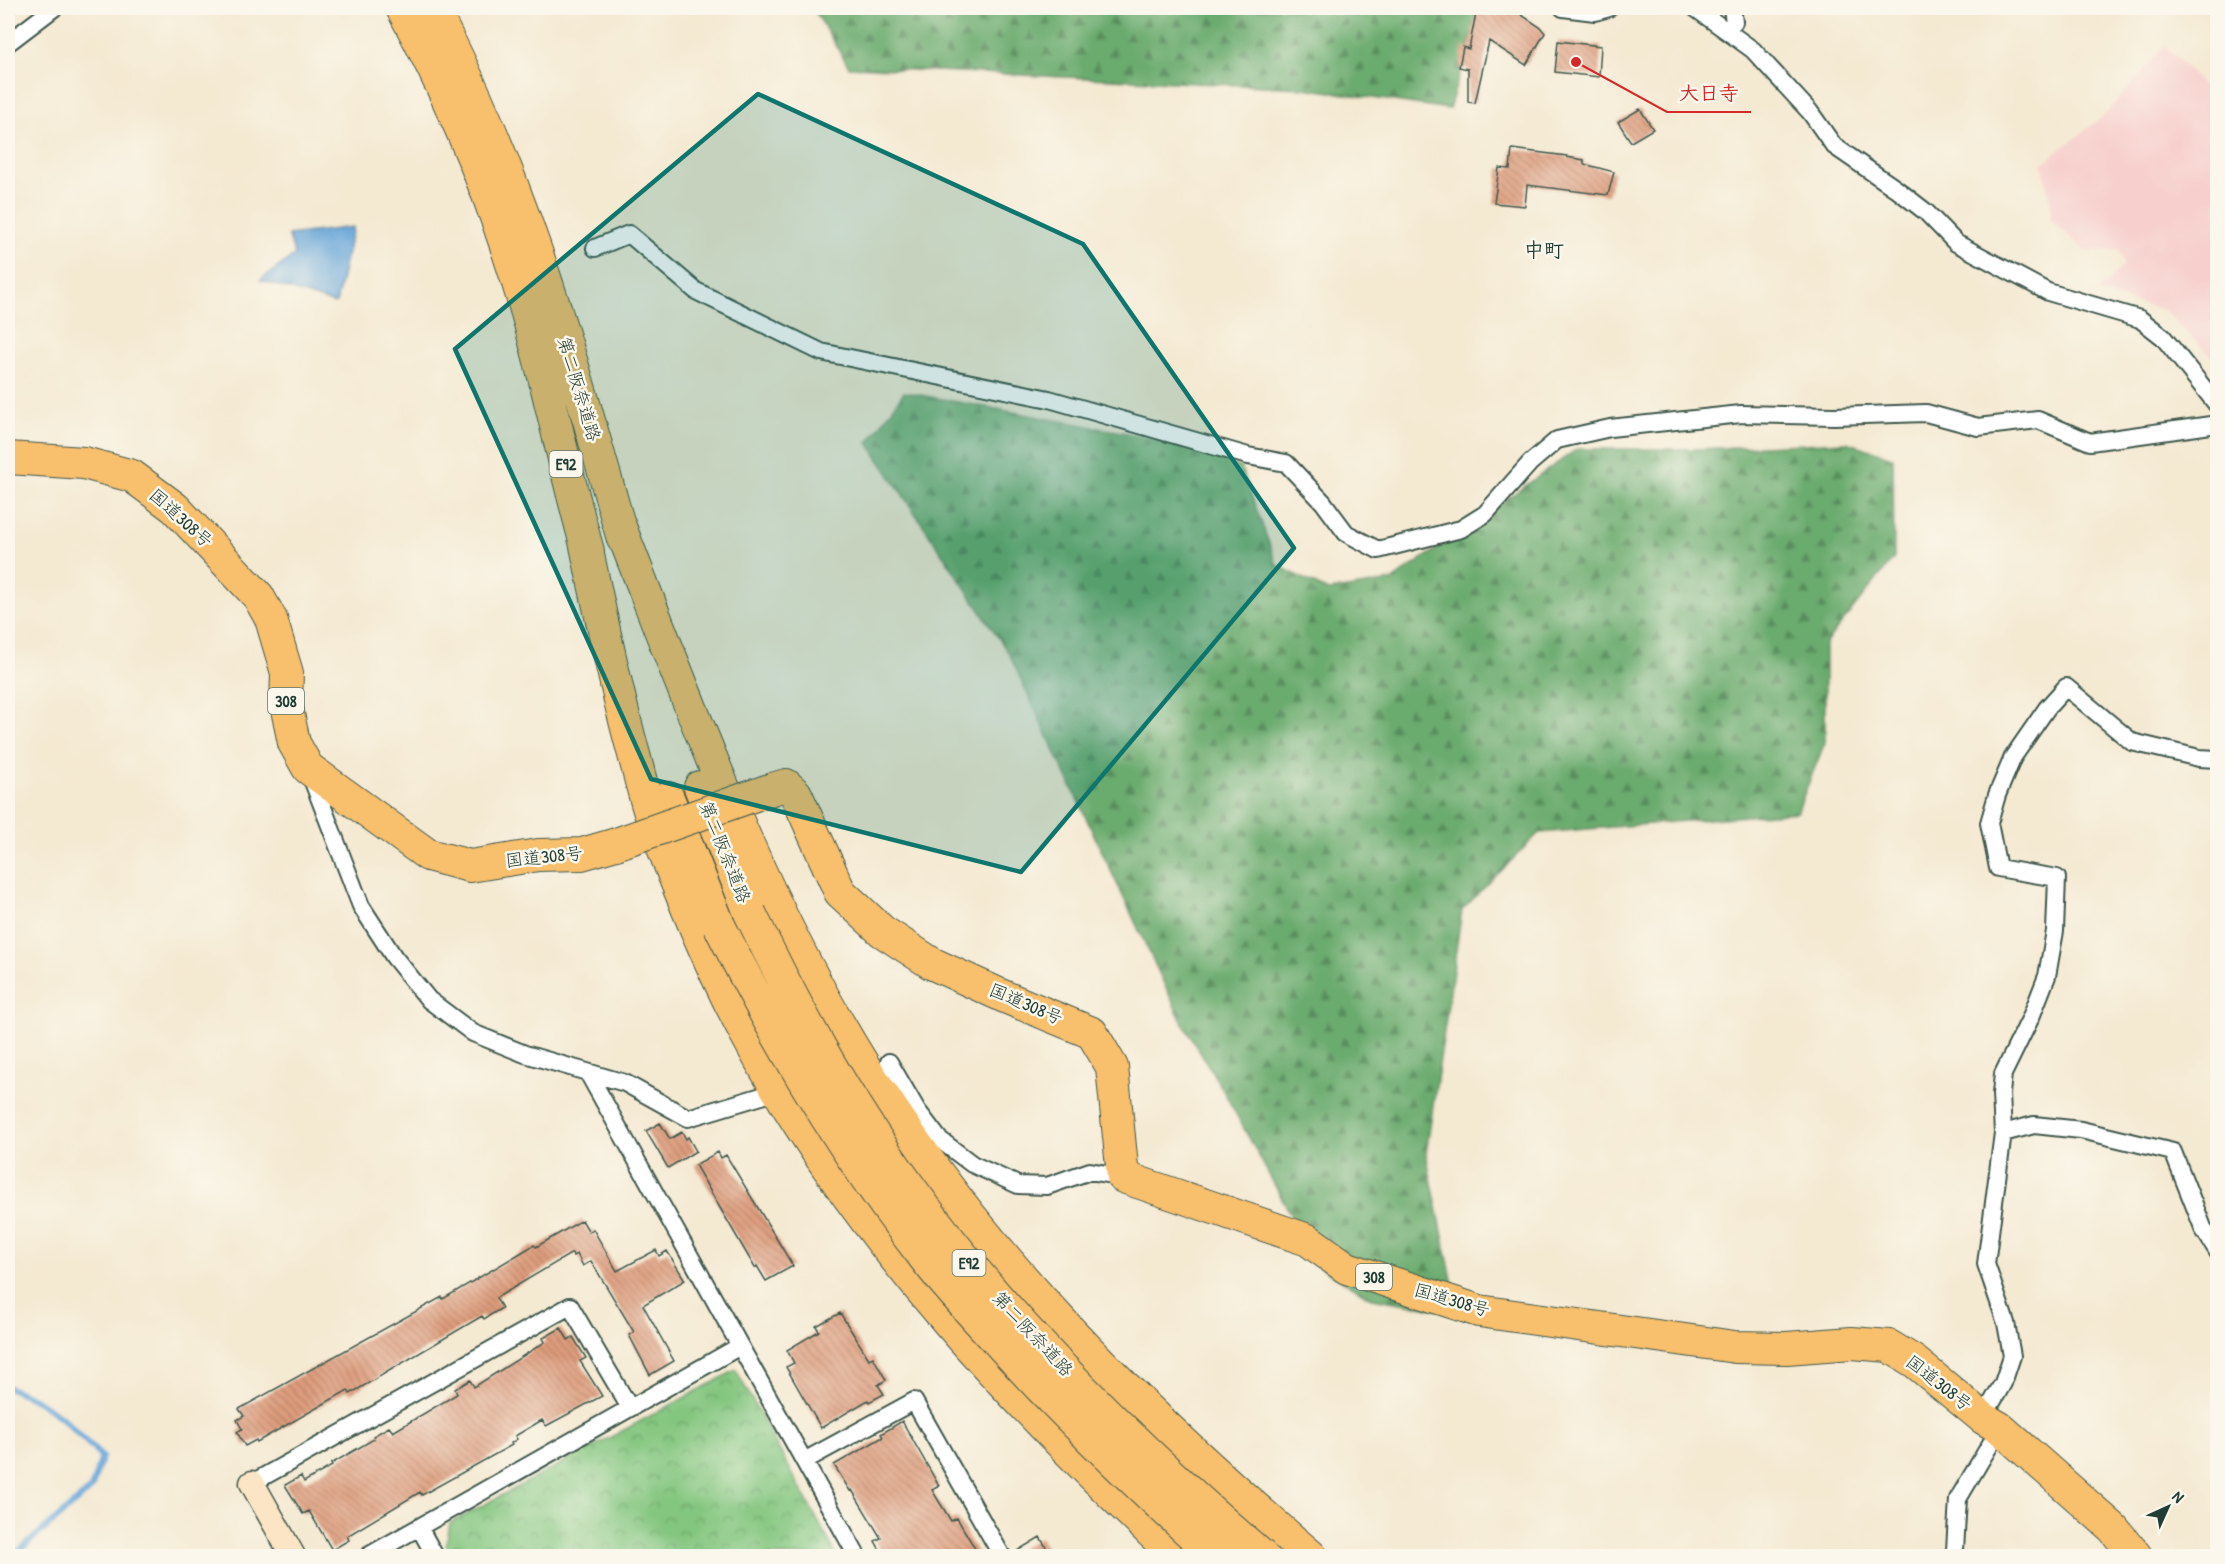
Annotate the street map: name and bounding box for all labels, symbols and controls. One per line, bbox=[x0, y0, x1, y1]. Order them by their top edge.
callout: 大日寺 bbox=[1667, 74, 1751, 112]
text: 大日寺 bbox=[1679, 79, 1739, 106]
district label: 中町 bbox=[1524, 236, 1564, 263]
street label: 第二阪奈道路 bbox=[552, 334, 607, 444]
road number: E92 bbox=[550, 451, 582, 477]
street label: 国道308号 bbox=[144, 482, 219, 553]
road number: 308 bbox=[268, 688, 304, 714]
street label: 第二阪奈道路 bbox=[694, 797, 757, 907]
street label: 国道308号 bbox=[504, 840, 584, 873]
street label: 国道308号 bbox=[985, 977, 1067, 1030]
road number: E92 bbox=[952, 1250, 986, 1276]
road number: 308 bbox=[1356, 1264, 1392, 1290]
street label: 国道308号 bbox=[1411, 1277, 1493, 1322]
street label: 第二阪奈道路 bbox=[987, 1286, 1079, 1382]
street label: 国道308号 bbox=[1901, 1349, 1978, 1416]
north arrow bbox=[2138, 1477, 2198, 1537]
text: N bbox=[2168, 1486, 2190, 1508]

